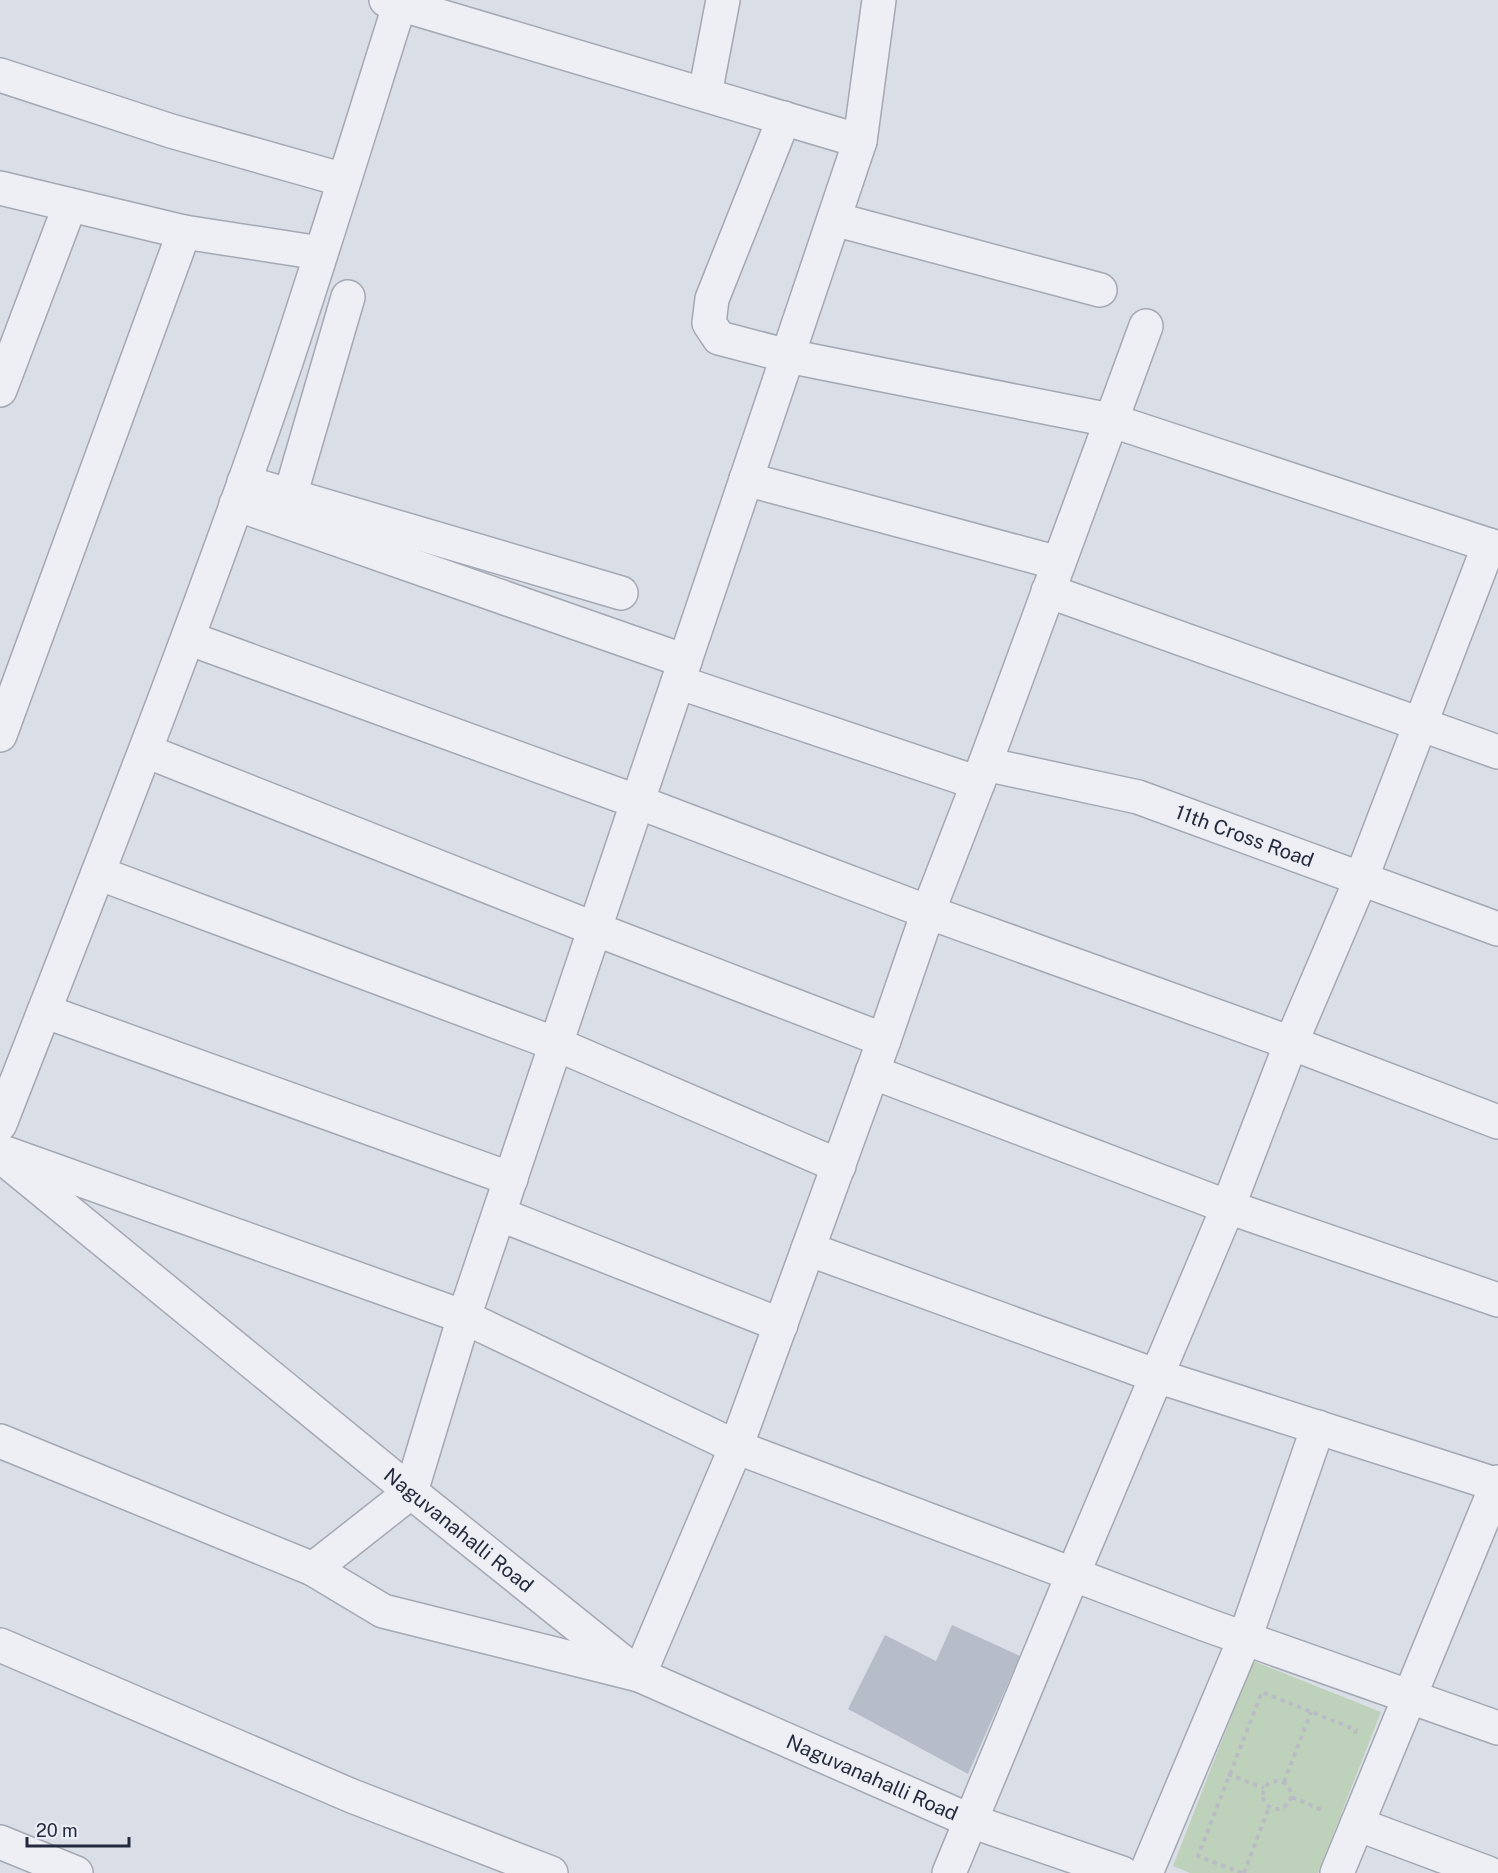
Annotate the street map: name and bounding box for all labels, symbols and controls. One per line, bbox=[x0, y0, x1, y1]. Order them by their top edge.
street label: 11th Cross Road bbox=[1172, 800, 1317, 872]
street label: Naguvanahalli Road bbox=[379, 1463, 538, 1597]
street label: Naguvanahalli Road bbox=[783, 1729, 962, 1826]
scale bar bbox=[27, 1810, 129, 1848]
text: 20 m bbox=[36, 1820, 78, 1841]

